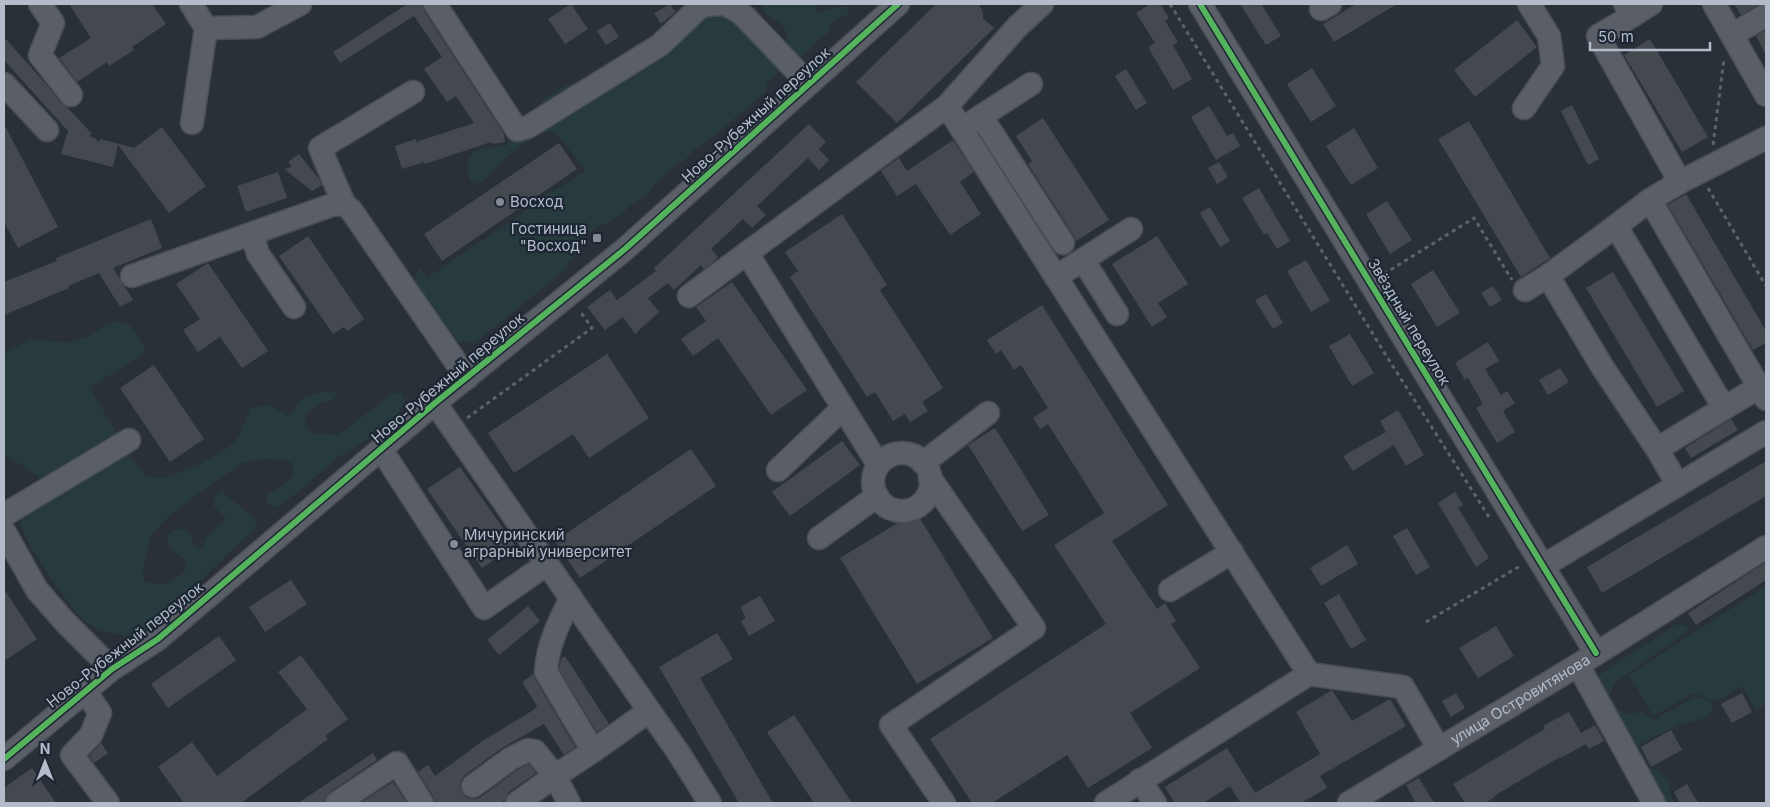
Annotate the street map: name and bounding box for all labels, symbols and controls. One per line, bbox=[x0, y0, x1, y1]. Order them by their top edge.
scale bar bbox=[1590, 20, 1710, 52]
text: 50 m bbox=[1598, 27, 1634, 46]
street label: Ново-Рубежный переулок bbox=[677, 43, 834, 186]
place label: Восход bbox=[510, 192, 563, 211]
marker: Восход bbox=[494, 196, 506, 208]
place label: Гостиница "Восход" bbox=[511, 219, 587, 255]
marker: Гостиница "Восход" bbox=[591, 232, 603, 244]
street label: Звёздный переулок bbox=[1364, 255, 1455, 389]
street label: Ново-Рубежный переулок bbox=[367, 308, 528, 447]
place label: Мичуринский аграрный университет bbox=[464, 525, 632, 561]
marker: Мичуринский аграрный университет bbox=[448, 538, 460, 550]
street label: Ново-Рубежный переулок bbox=[43, 578, 207, 712]
street label: улица Островитянова bbox=[1447, 650, 1593, 749]
north arrow bbox=[20, 737, 70, 787]
text: N bbox=[40, 740, 50, 757]

